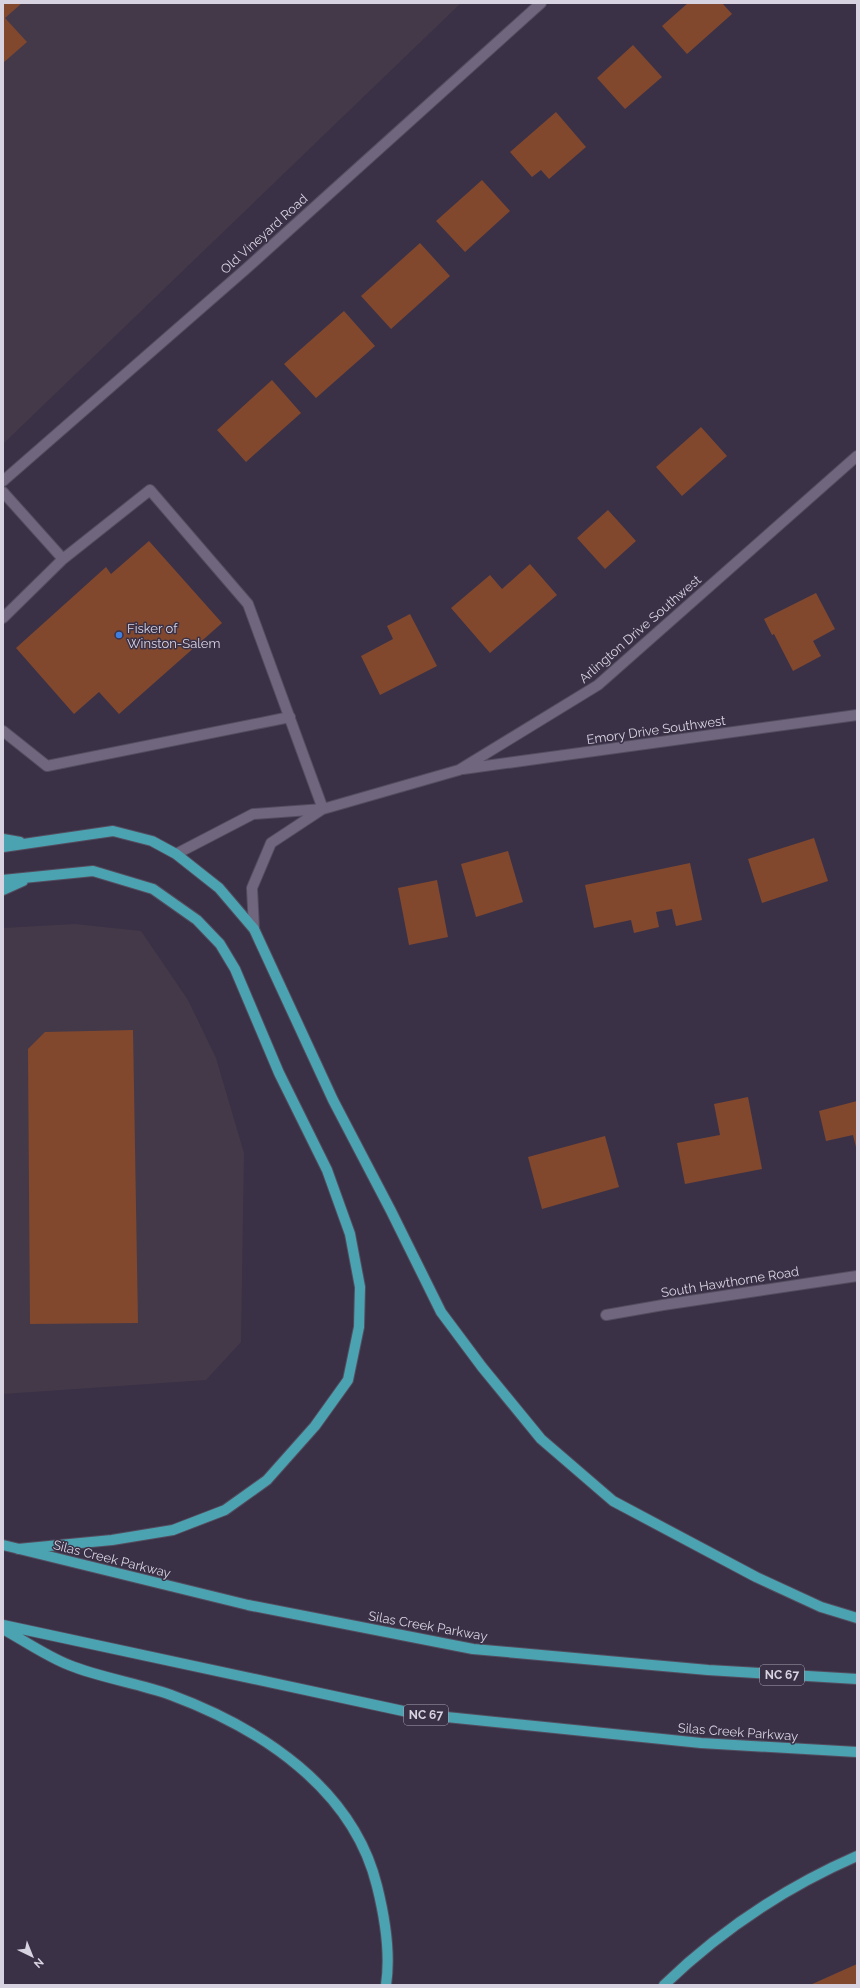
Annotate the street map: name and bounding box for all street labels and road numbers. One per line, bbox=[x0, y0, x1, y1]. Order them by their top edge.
street label: Old Vineyard Road bbox=[217, 191, 311, 277]
street label: Arlington Drive Southwest bbox=[576, 572, 704, 686]
street label: Emory Drive Southwest bbox=[586, 713, 727, 747]
street label: South Hawthorne Road bbox=[660, 1264, 800, 1300]
street label: Silas Creek Parkway bbox=[52, 1537, 172, 1581]
street label: Silas Creek Parkway bbox=[367, 1608, 489, 1644]
road number: NC 67 bbox=[760, 1665, 804, 1685]
road number: NC 67 bbox=[404, 1705, 448, 1725]
street label: Silas Creek Parkway bbox=[677, 1720, 799, 1744]

